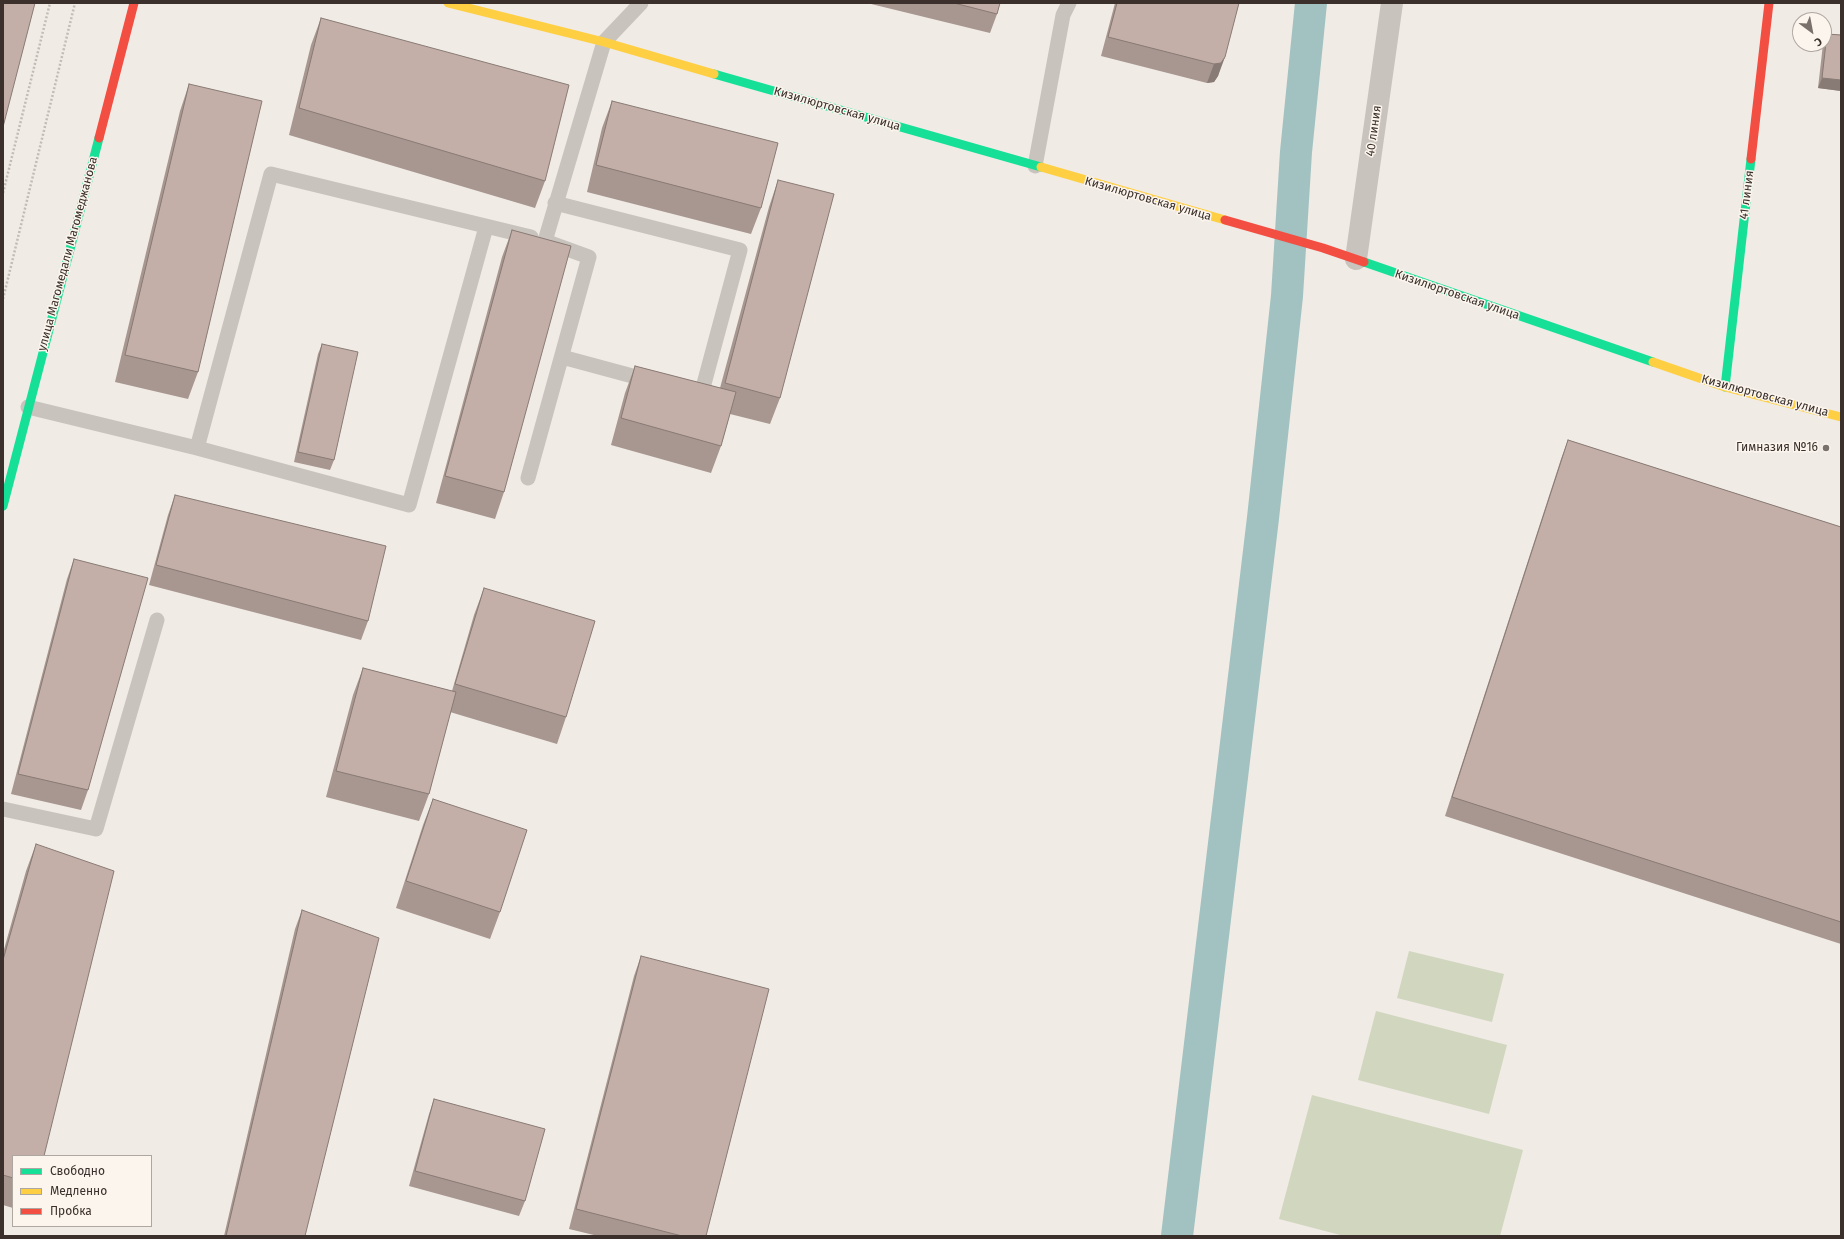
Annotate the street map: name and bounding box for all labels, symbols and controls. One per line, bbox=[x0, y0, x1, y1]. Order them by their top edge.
north arrow bbox=[1792, 12, 1832, 52]
text: С bbox=[1812, 35, 1824, 49]
street label: Кизилюртовская улица bbox=[772, 84, 902, 134]
street label: 40 линия bbox=[1363, 105, 1385, 157]
street label: улица Магомедали Магомеджановa bbox=[35, 155, 101, 353]
street label: 41 линия bbox=[1737, 170, 1757, 220]
street label: Кизилюртовская улица bbox=[1083, 174, 1213, 224]
street label: Кизилюртовская улица bbox=[1393, 267, 1521, 323]
street label: Кизилюртовская улица bbox=[1700, 372, 1830, 420]
place label: Гимназия №16 bbox=[1736, 441, 1818, 455]
marker: Гимназия №16 bbox=[1821, 443, 1831, 453]
legend bbox=[12, 1155, 152, 1227]
text: Свободно bbox=[50, 1164, 105, 1178]
text: Медленно bbox=[50, 1184, 107, 1198]
text: Пробка bbox=[50, 1204, 92, 1218]

